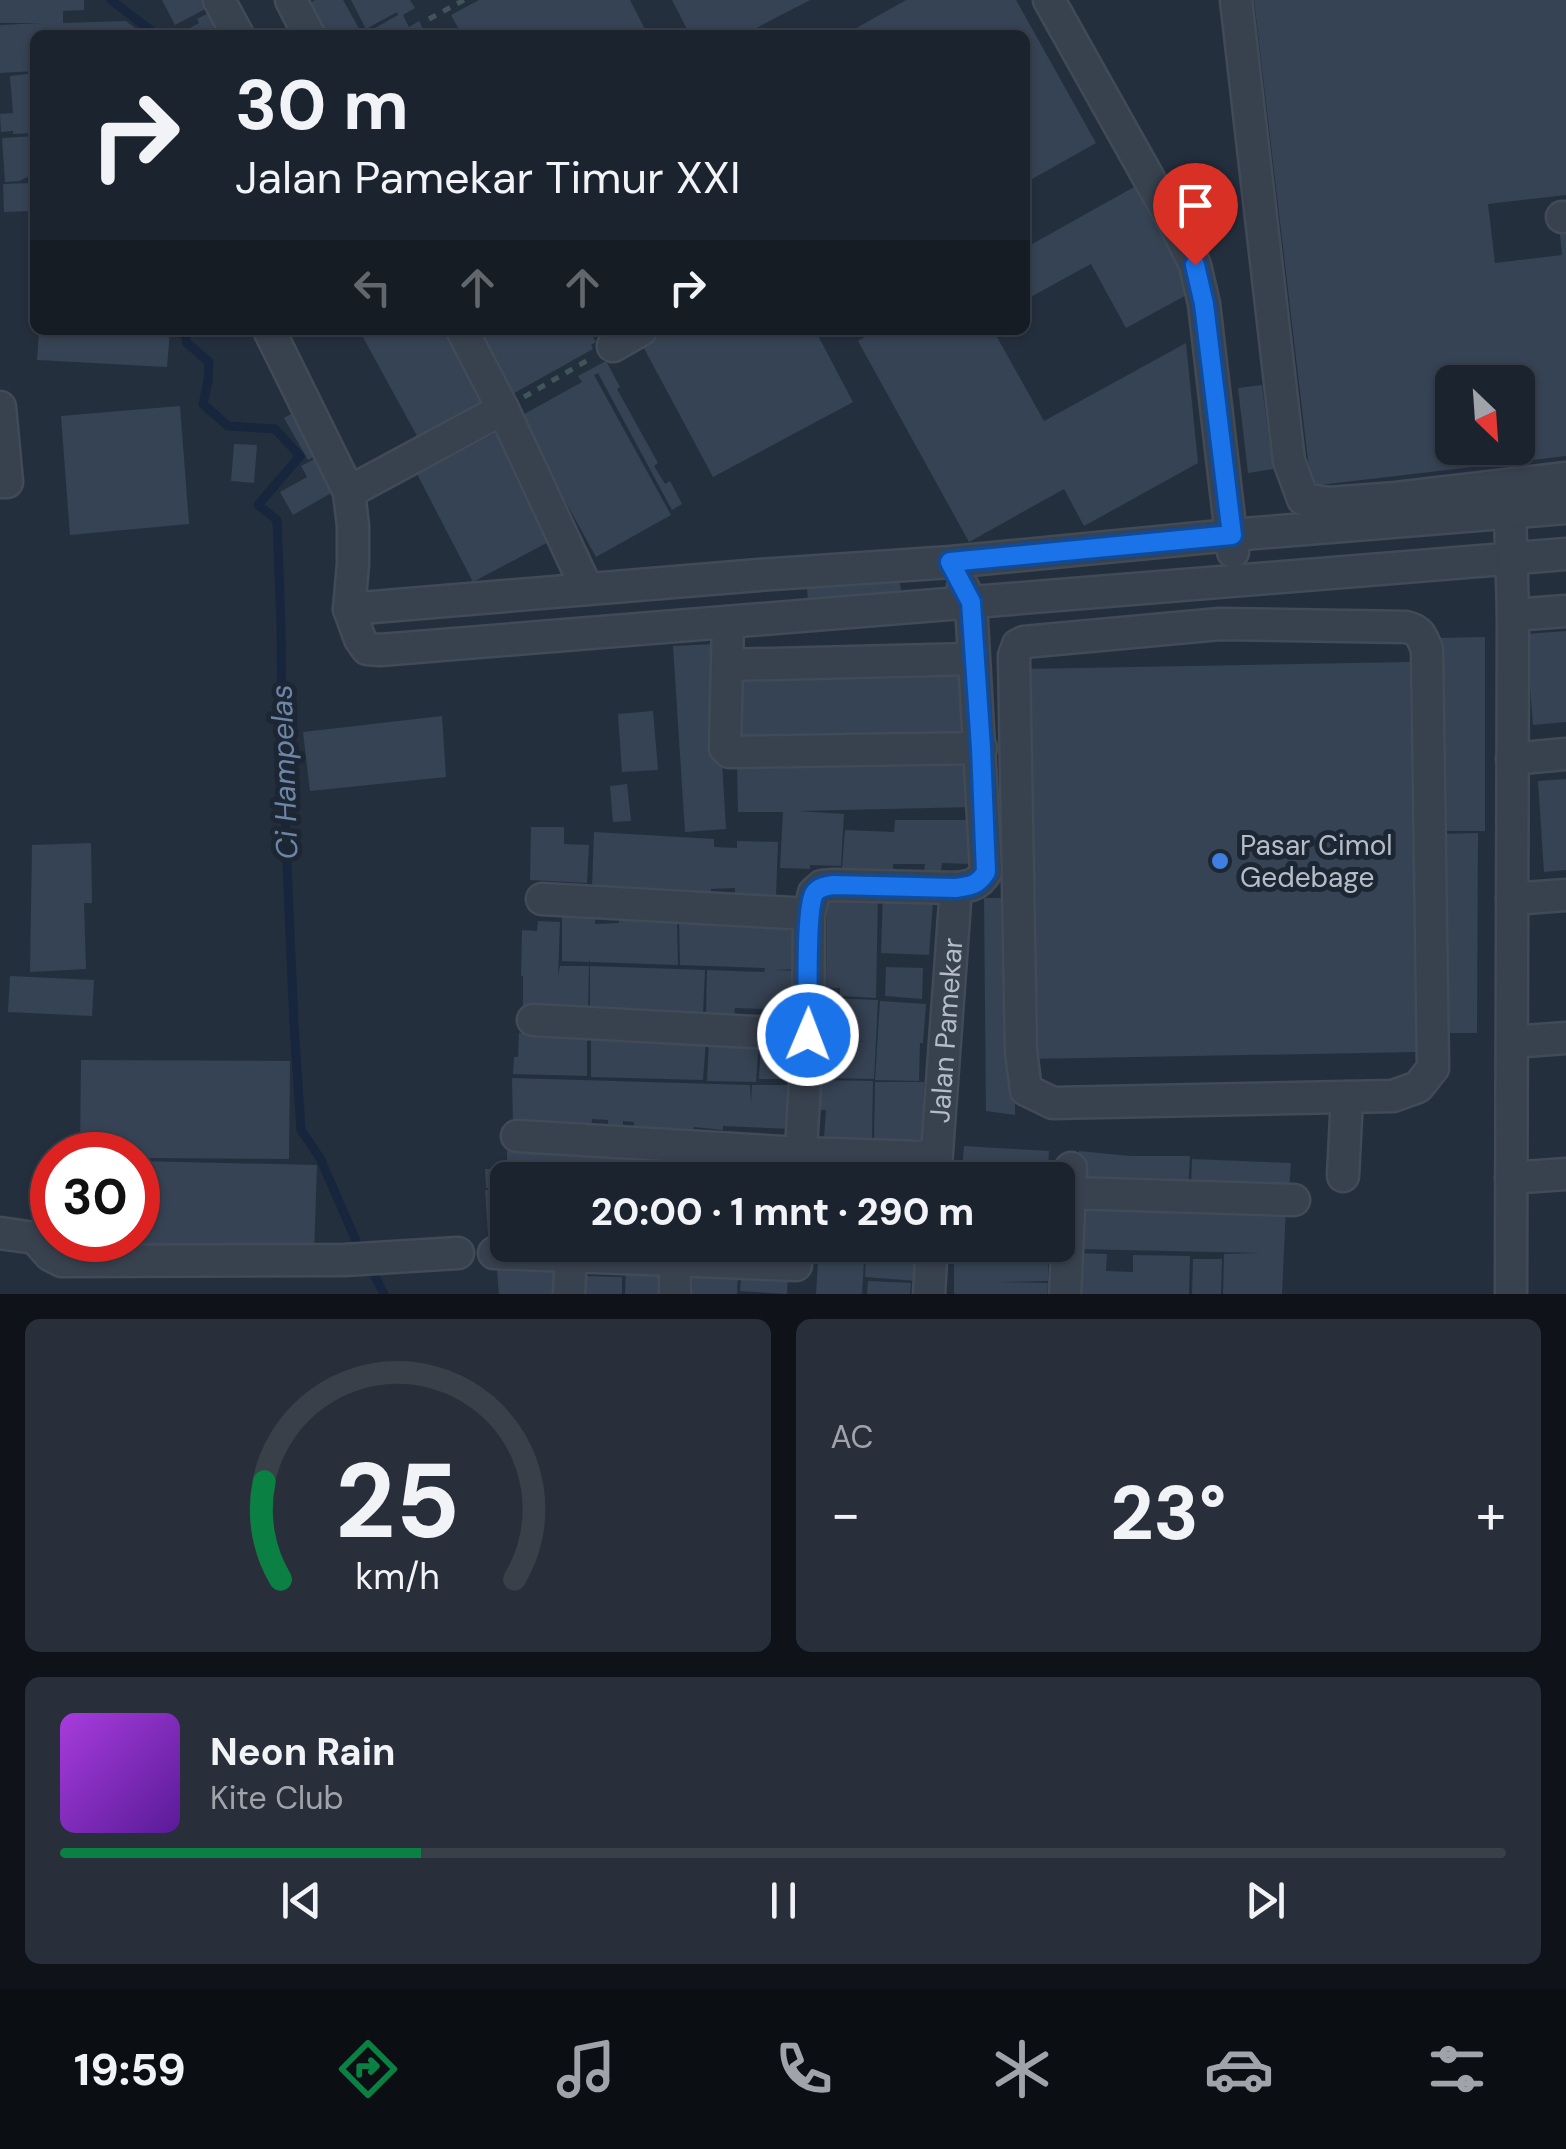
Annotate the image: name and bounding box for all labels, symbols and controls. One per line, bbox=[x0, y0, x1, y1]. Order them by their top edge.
text: 30 m bbox=[235, 60, 409, 151]
icon: right bbox=[70, 70, 200, 200]
text: Jalan Pamekar Timur XXI bbox=[235, 148, 741, 207]
pin bbox=[1153, 163, 1238, 266]
icon: arrive bbox=[1168, 178, 1223, 233]
icon: left bbox=[345, 260, 400, 315]
icon: ahead bbox=[450, 260, 505, 315]
icon: ahead bbox=[555, 260, 610, 315]
icon: right bbox=[660, 260, 715, 315]
north arrow bbox=[1435, 365, 1535, 465]
map controls bbox=[1435, 365, 1535, 465]
water label: Ci Hampelas bbox=[261, 684, 307, 860]
place label: Pasar Cimol Gedebage bbox=[1240, 827, 1393, 896]
marker: Pasar Cimol Gedebage bbox=[1209, 850, 1231, 872]
street label: Jalan Pamekar bbox=[921, 936, 971, 1124]
position arrow bbox=[756, 983, 860, 1087]
speed limit sign: 30 bbox=[30, 1132, 160, 1262]
text: 20:00 · 1 mnt · 290 m bbox=[591, 1187, 974, 1237]
text: AC bbox=[831, 1416, 873, 1458]
text: 25 bbox=[335, 1434, 460, 1569]
text: 23° bbox=[1110, 1465, 1226, 1562]
text: − bbox=[831, 1478, 861, 1550]
text: + bbox=[1476, 1478, 1506, 1550]
text: km/h bbox=[356, 1554, 440, 1600]
text: Neon Rain bbox=[210, 1727, 395, 1777]
text: Kite Club bbox=[210, 1777, 344, 1819]
icon: previous bbox=[274, 1873, 329, 1928]
icon: pause bbox=[756, 1873, 811, 1928]
icon: next bbox=[1238, 1873, 1293, 1928]
icon: directions bbox=[333, 2034, 403, 2104]
icon: music bbox=[551, 2034, 621, 2104]
icon: phone bbox=[769, 2034, 839, 2104]
icon: climate bbox=[987, 2034, 1057, 2104]
icon: car bbox=[1204, 2034, 1274, 2104]
icon: filters bbox=[1422, 2034, 1492, 2104]
text: 19:59 bbox=[74, 2040, 186, 2099]

